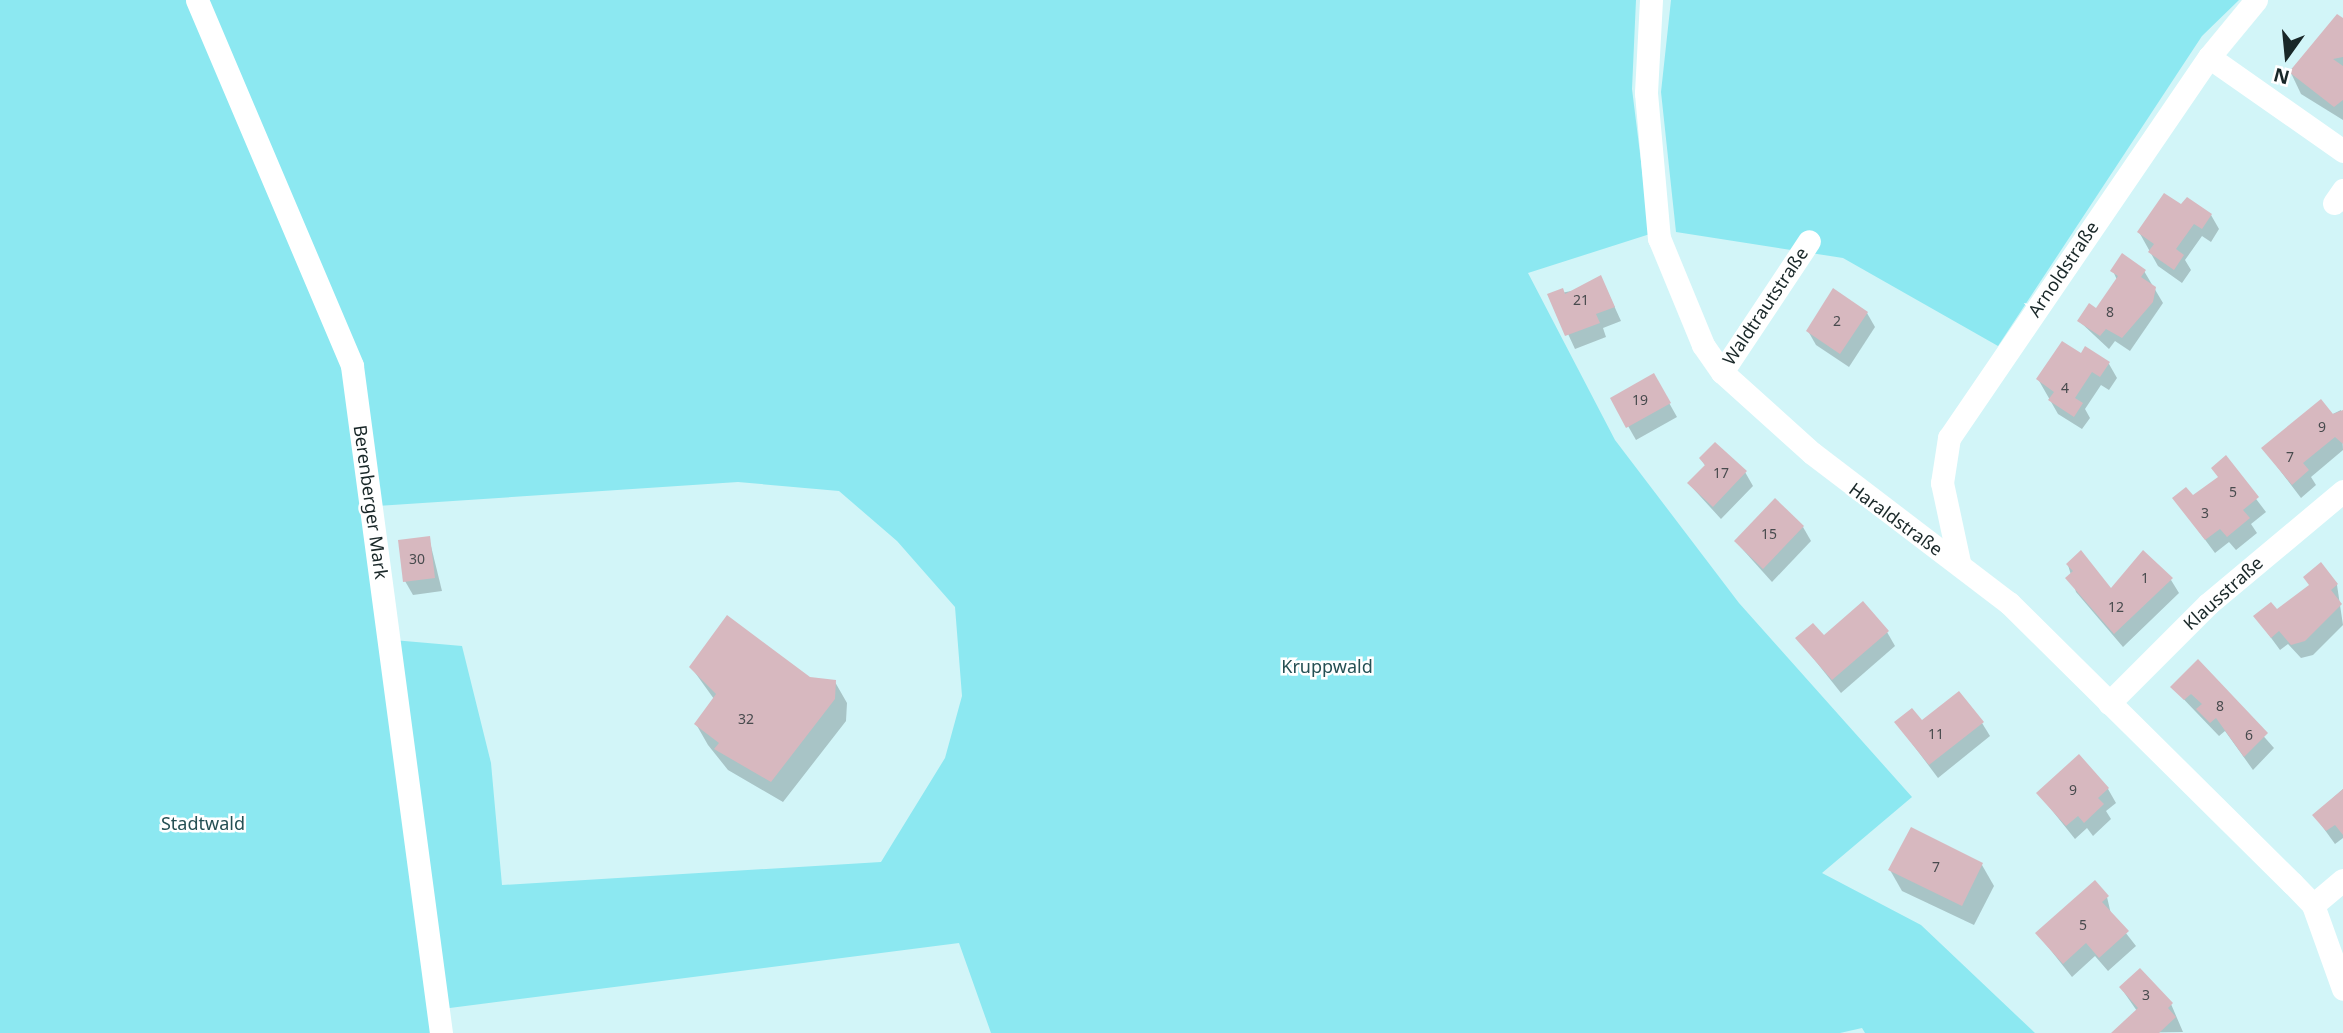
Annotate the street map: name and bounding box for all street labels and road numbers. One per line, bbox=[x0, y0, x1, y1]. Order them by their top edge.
street label: Arnoldstraße bbox=[2023, 217, 2103, 321]
street label: Waldtrautstraße bbox=[1718, 243, 1812, 369]
street label: Berenberger Mark bbox=[349, 424, 393, 580]
street label: Haraldstraße bbox=[1845, 478, 1947, 560]
street label: Klausstraße bbox=[2179, 552, 2267, 634]

